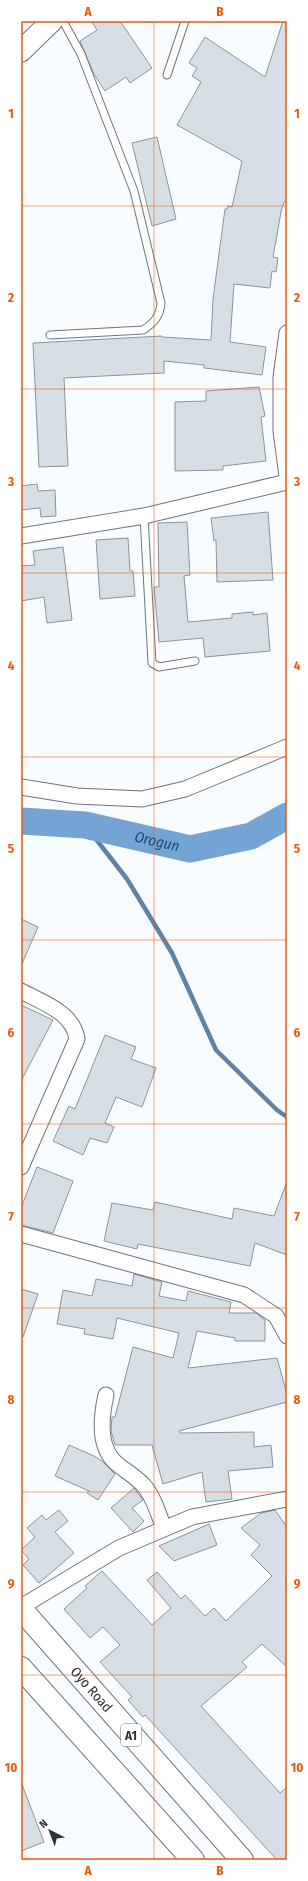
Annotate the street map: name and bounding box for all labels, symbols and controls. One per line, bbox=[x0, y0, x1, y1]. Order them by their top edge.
text: A bbox=[83, 4, 92, 19]
text: B bbox=[216, 4, 224, 19]
text: 1 bbox=[8, 106, 14, 121]
text: 1 bbox=[294, 106, 300, 121]
text: 2 bbox=[7, 290, 14, 305]
text: 2 bbox=[293, 290, 300, 305]
text: 3 bbox=[7, 474, 14, 489]
text: 3 bbox=[293, 474, 300, 489]
text: 4 bbox=[8, 658, 15, 673]
text: 4 bbox=[294, 658, 301, 673]
water label: Orogun bbox=[133, 828, 181, 855]
text: 5 bbox=[8, 841, 14, 856]
text: 5 bbox=[294, 841, 300, 856]
text: 6 bbox=[8, 1025, 15, 1040]
text: 6 bbox=[294, 1025, 301, 1040]
text: 7 bbox=[8, 1209, 14, 1224]
text: 7 bbox=[294, 1209, 300, 1224]
text: 8 bbox=[8, 1392, 15, 1407]
text: 8 bbox=[294, 1392, 301, 1407]
text: 9 bbox=[8, 1576, 15, 1591]
text: 9 bbox=[294, 1576, 301, 1591]
street label: Oyo Road bbox=[67, 1663, 116, 1716]
road number: A1 bbox=[121, 1724, 141, 1746]
text: 10 bbox=[5, 1760, 17, 1775]
text: 10 bbox=[291, 1760, 303, 1775]
north arrow bbox=[30, 1811, 70, 1851]
text: N bbox=[37, 1817, 50, 1831]
text: A bbox=[83, 1863, 92, 1878]
text: B bbox=[216, 1863, 224, 1878]

